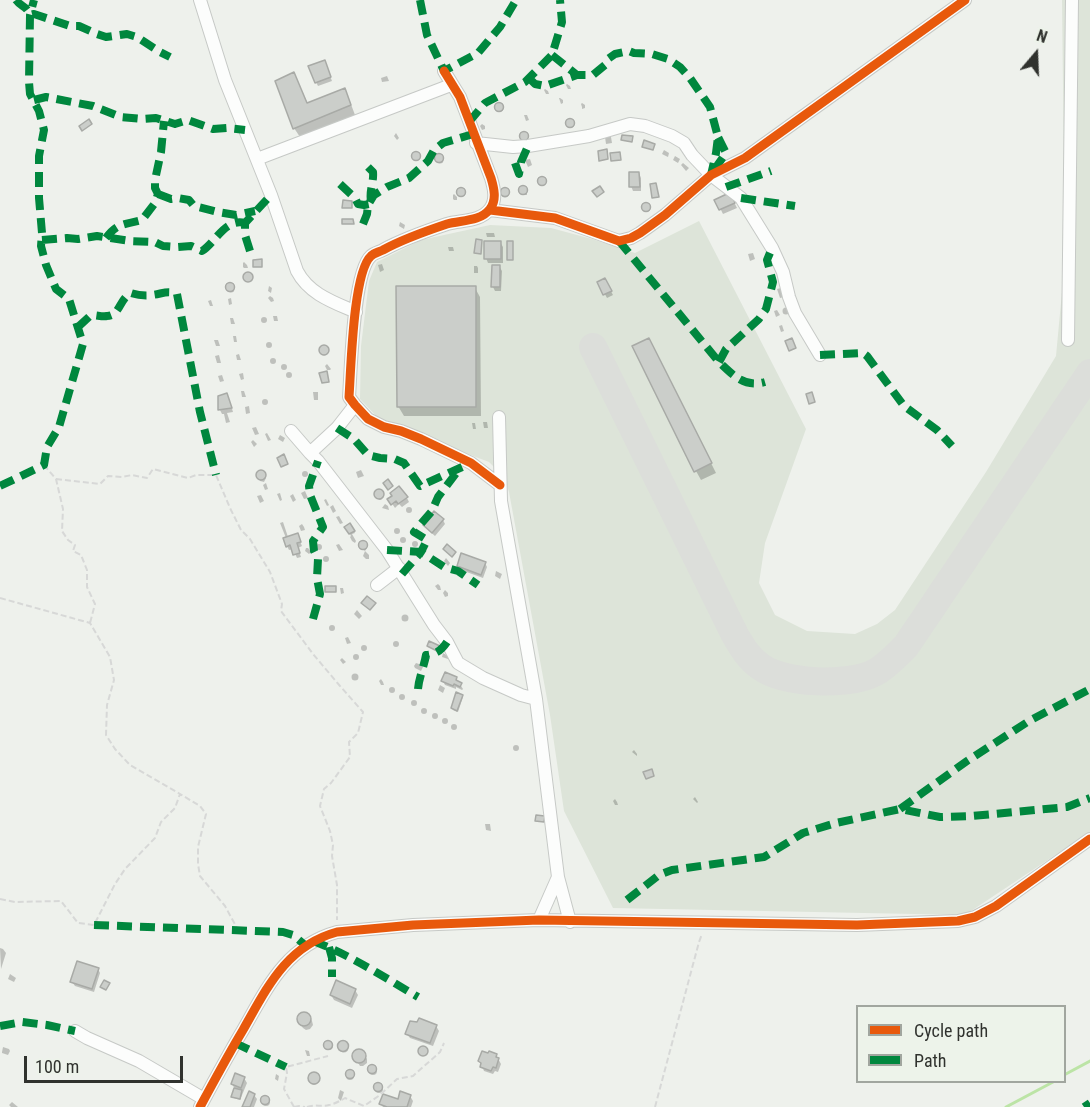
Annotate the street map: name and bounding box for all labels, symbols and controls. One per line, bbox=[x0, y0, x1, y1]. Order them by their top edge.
north arrow bbox=[1006, 24, 1066, 84]
text: N bbox=[1034, 26, 1050, 47]
legend bbox=[856, 1005, 1066, 1083]
text: Cycle path bbox=[914, 1020, 988, 1041]
scale bar bbox=[27, 1044, 186, 1082]
text: Path bbox=[914, 1050, 947, 1071]
text: 100 m bbox=[35, 1056, 79, 1077]

